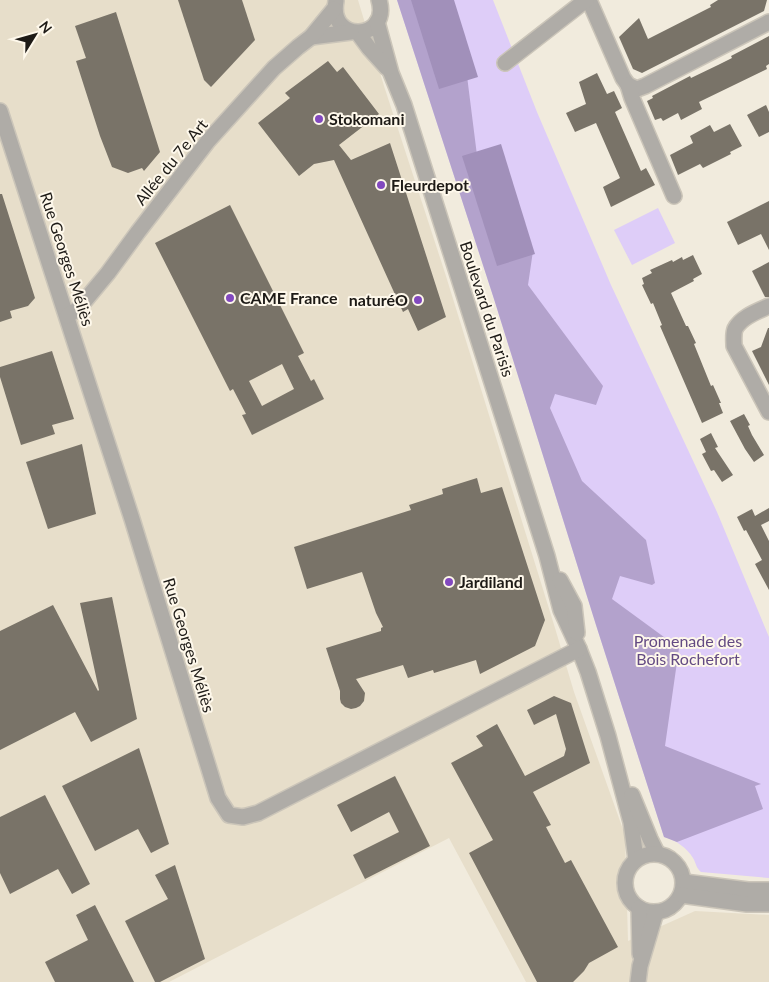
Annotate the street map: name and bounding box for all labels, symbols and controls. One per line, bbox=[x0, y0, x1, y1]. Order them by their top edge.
north arrow bbox=[10, 10, 60, 60]
text: N bbox=[36, 17, 56, 36]
place label: Stokomani bbox=[329, 109, 404, 128]
marker: Stokomani bbox=[313, 113, 325, 125]
street label: Allée du 7e Art bbox=[130, 115, 211, 208]
place label: Fleurdepot bbox=[391, 175, 469, 194]
marker: Fleurdepot bbox=[375, 179, 387, 191]
street label: Rue Georges Méliès bbox=[37, 190, 98, 328]
street label: Boulevard du Parisis bbox=[457, 239, 518, 379]
place label: CAME France bbox=[240, 288, 338, 307]
place label: naturéO bbox=[349, 290, 408, 309]
marker: CAME France bbox=[224, 292, 236, 304]
marker: naturéO bbox=[412, 294, 424, 306]
place label: Jardiland bbox=[459, 572, 523, 591]
street label: Rue Georges Méliès bbox=[160, 575, 219, 714]
marker: Jardiland bbox=[443, 576, 455, 588]
park label: Promenade des Bois Rochefort bbox=[634, 631, 742, 668]

